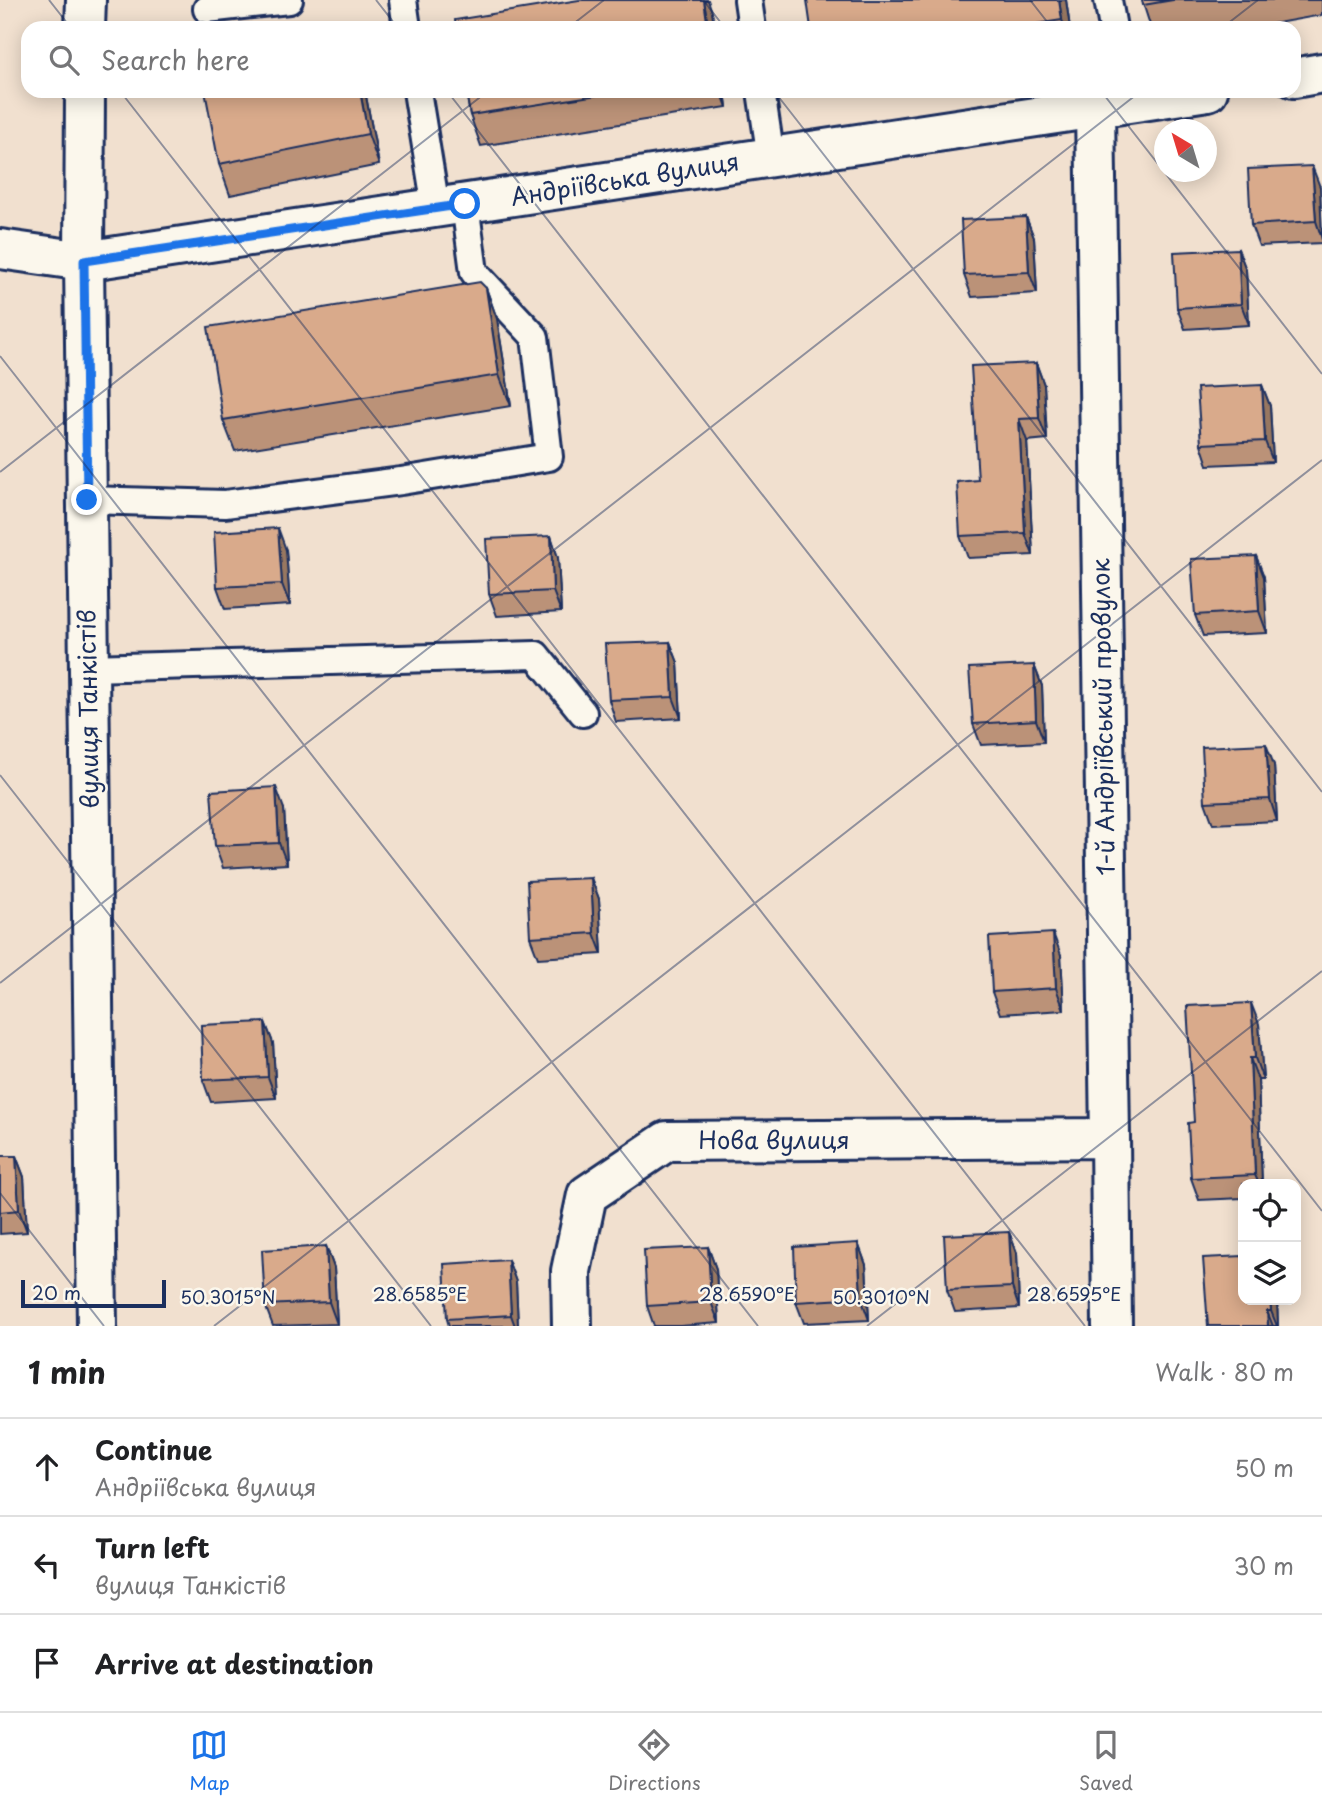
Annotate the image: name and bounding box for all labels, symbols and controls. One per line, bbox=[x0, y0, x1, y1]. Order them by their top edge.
search box bbox=[21, 21, 1301, 98]
text: Search here bbox=[101, 40, 250, 79]
icon: search bbox=[45, 41, 83, 79]
north arrow bbox=[1154, 119, 1217, 182]
street label: Андріївська вулиця bbox=[508, 142, 742, 214]
route start bbox=[449, 188, 480, 219]
route end bbox=[71, 484, 102, 515]
street label: 1-й Андріївський провулок bbox=[1081, 557, 1123, 876]
street label: вулиця Танкістів bbox=[67, 609, 107, 809]
street label: Нова вулиця bbox=[698, 1121, 850, 1157]
map controls bbox=[1238, 1179, 1301, 1305]
button: locate bbox=[1238, 1179, 1301, 1242]
button: layers bbox=[1238, 1242, 1301, 1305]
scale bar bbox=[21, 1277, 166, 1309]
text: 20 m bbox=[32, 1278, 81, 1306]
text: 28.6585°E bbox=[373, 1280, 467, 1307]
text: 28.6590°E bbox=[699, 1280, 795, 1307]
text: 28.6595°E bbox=[1027, 1280, 1121, 1307]
text: 50.3015°N bbox=[180, 1283, 276, 1310]
text: 50.3010°N bbox=[832, 1283, 930, 1310]
text: 1 min bbox=[28, 1349, 106, 1394]
text: Walk · 80 m bbox=[1155, 1354, 1294, 1389]
text: Continue bbox=[95, 1430, 212, 1469]
icon: ahead bbox=[28, 1448, 66, 1486]
text: 50 m bbox=[1234, 1450, 1294, 1485]
text: Андріївська вулиця bbox=[95, 1469, 316, 1504]
text: Turn left bbox=[95, 1528, 210, 1567]
icon: left bbox=[28, 1546, 66, 1584]
text: 30 m bbox=[1233, 1548, 1294, 1583]
text: вулиця Танкістів bbox=[95, 1567, 286, 1602]
icon: arrive bbox=[28, 1644, 66, 1682]
text: Arrive at destination bbox=[95, 1644, 374, 1683]
tab: Map bbox=[189, 1726, 230, 1796]
tab: Directions bbox=[608, 1726, 701, 1796]
tab: Saved bbox=[1079, 1726, 1133, 1796]

